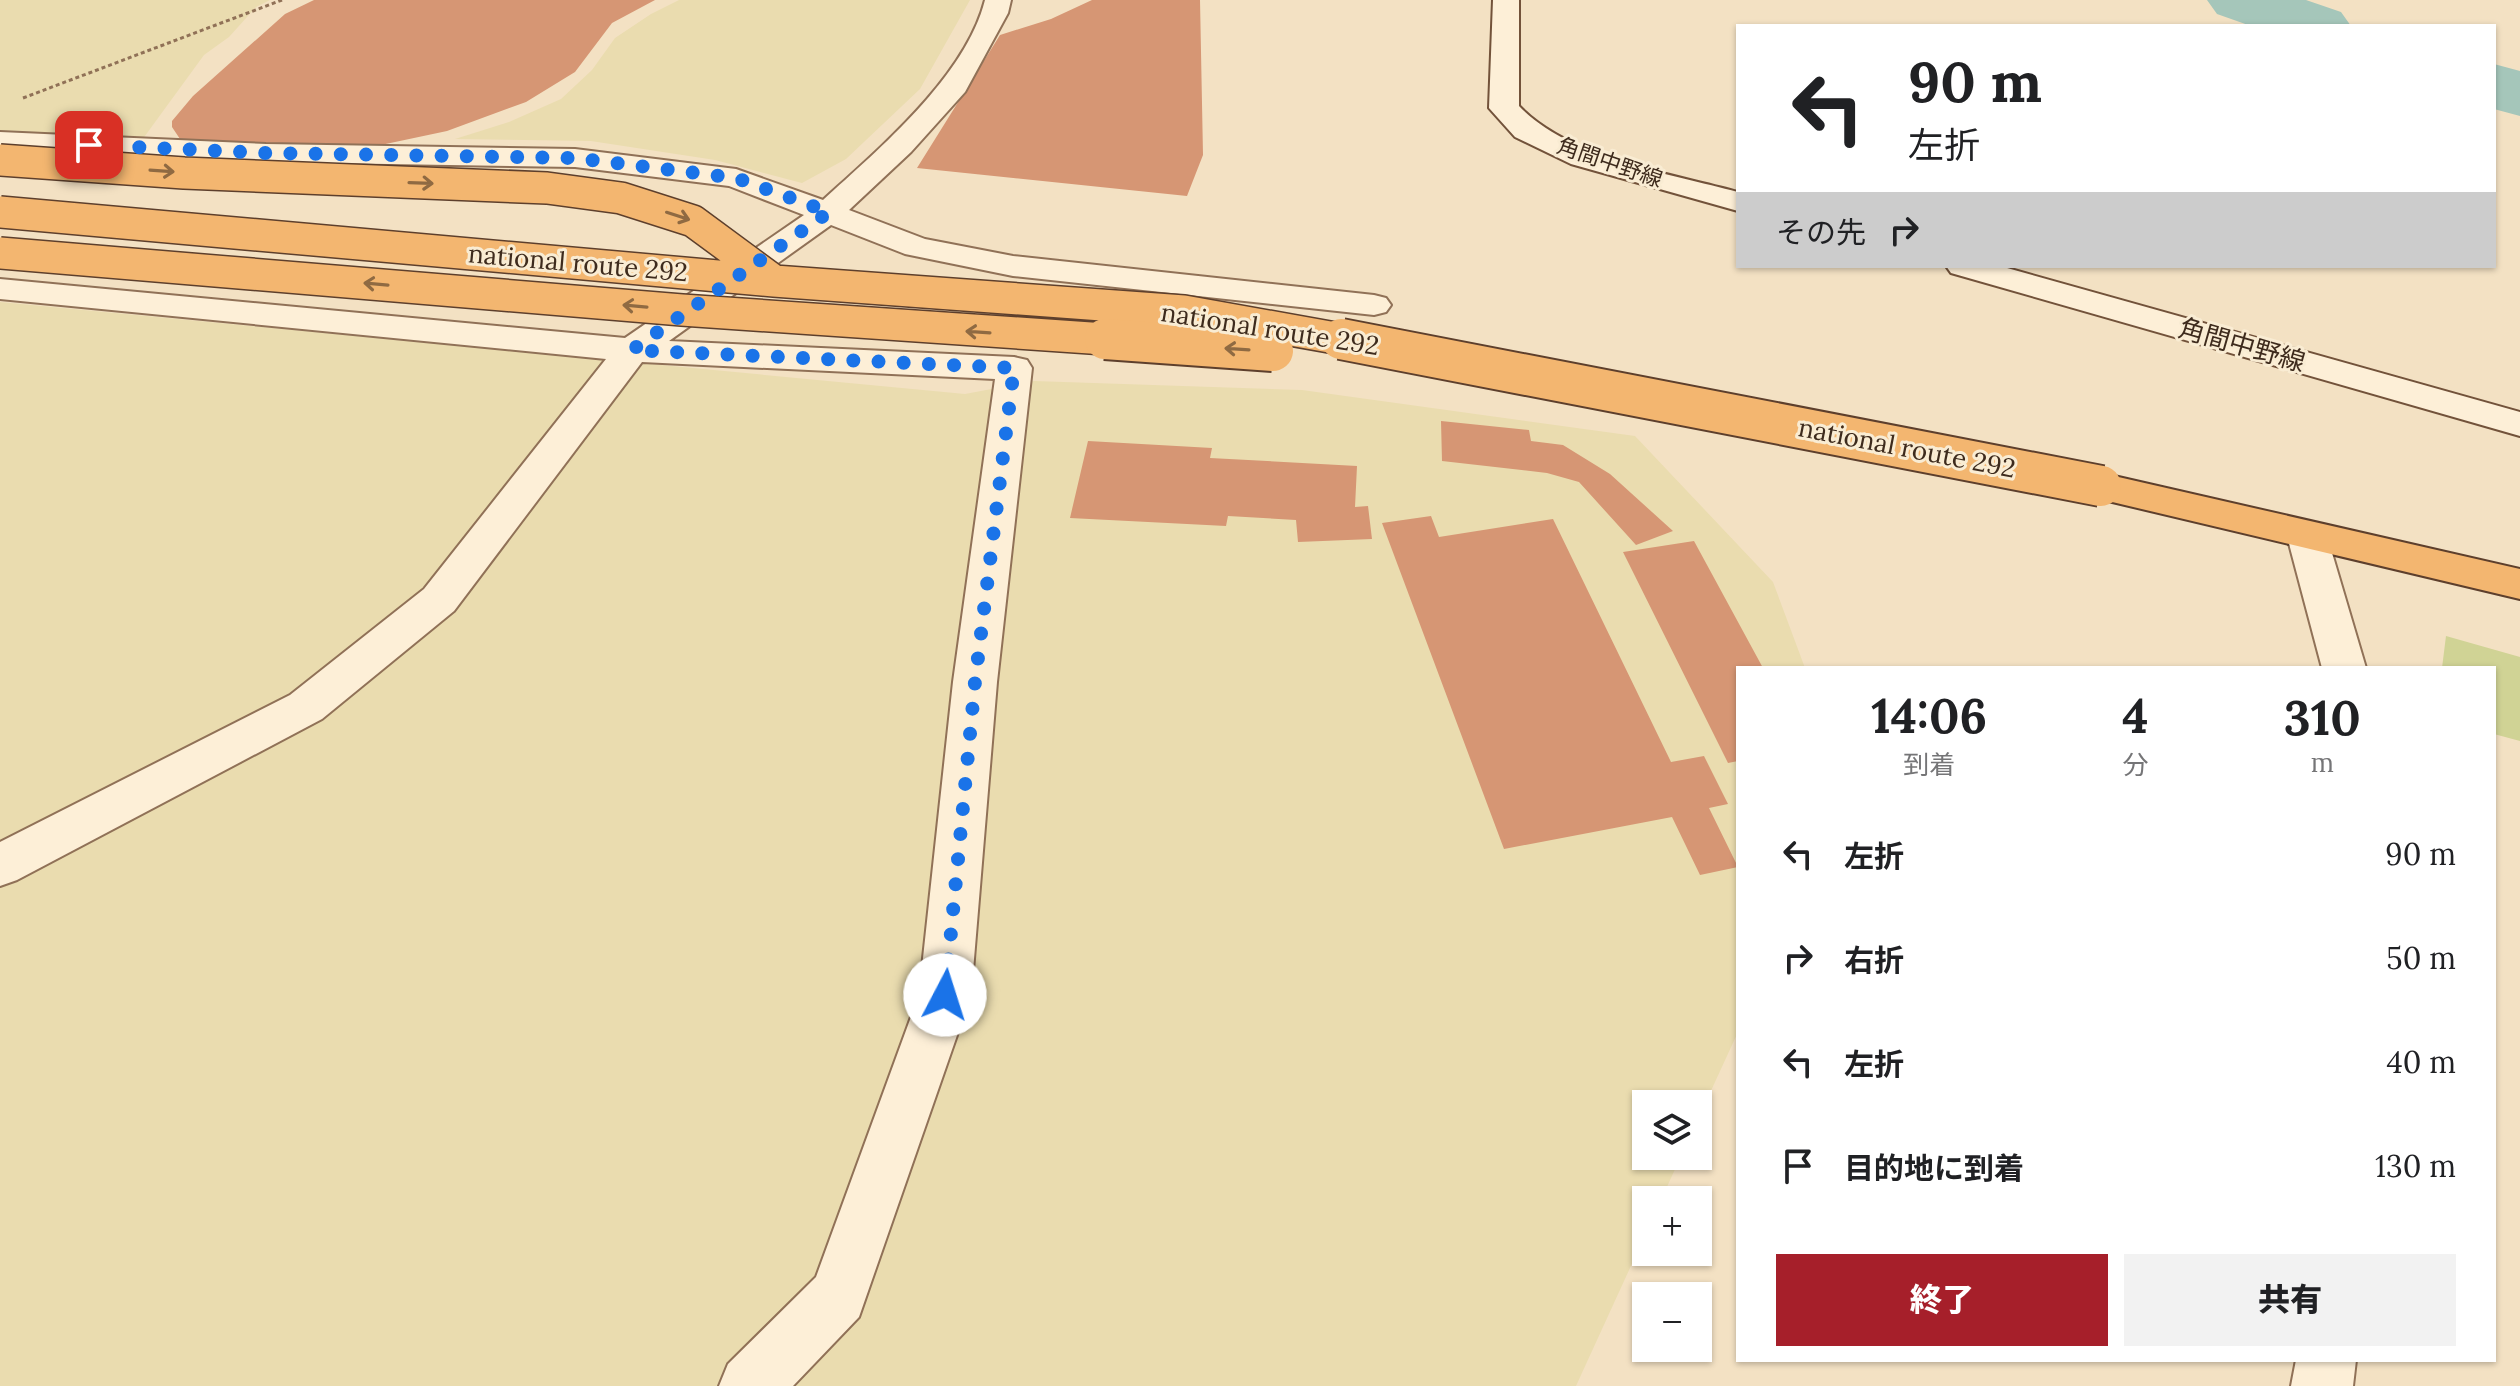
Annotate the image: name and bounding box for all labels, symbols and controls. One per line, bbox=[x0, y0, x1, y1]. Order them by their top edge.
text: 90 m bbox=[1908, 46, 2042, 117]
icon: left bbox=[1776, 56, 1880, 160]
pin bbox=[55, 111, 123, 179]
text: 左折 bbox=[1908, 122, 1980, 168]
icon: arrive bbox=[67, 123, 111, 167]
street label: 角間中野線 bbox=[1553, 131, 1667, 193]
one-way arrow bbox=[148, 164, 175, 179]
one-way arrow bbox=[407, 175, 434, 190]
icon: right bbox=[1882, 208, 1926, 252]
one-way arrow bbox=[665, 210, 690, 225]
text: その先 bbox=[1776, 213, 1866, 251]
street label: national route 292 bbox=[467, 236, 689, 289]
one-way arrow bbox=[363, 276, 390, 291]
street label: national route 292 bbox=[1159, 295, 1382, 362]
one-way arrow bbox=[622, 298, 649, 313]
street label: 角間中野線 bbox=[2175, 311, 2309, 378]
one-way arrow bbox=[965, 325, 992, 340]
one-way arrow bbox=[1224, 341, 1251, 356]
street label: national route 292 bbox=[1796, 410, 2018, 485]
text: 14:06 bbox=[1871, 685, 1987, 746]
text: 4 bbox=[2122, 685, 2149, 746]
text: 310 bbox=[2284, 687, 2361, 748]
text: m bbox=[2311, 746, 2334, 779]
text: 到着 bbox=[1903, 748, 1955, 781]
text: 分 bbox=[2122, 748, 2148, 781]
icon: left bbox=[1776, 832, 1820, 876]
text: 90 m bbox=[2385, 835, 2456, 873]
text: 左折 bbox=[1844, 837, 1904, 875]
icon: right bbox=[1776, 936, 1820, 980]
text: 50 m bbox=[2386, 939, 2456, 977]
text: 右折 bbox=[1844, 941, 1904, 979]
position arrow bbox=[903, 953, 987, 1037]
icon: left bbox=[1776, 1040, 1820, 1084]
text: 40 m bbox=[2386, 1043, 2456, 1081]
text: 左折 bbox=[1844, 1045, 1904, 1083]
map controls bbox=[1632, 1090, 1712, 1362]
button: layers bbox=[1632, 1090, 1712, 1170]
icon: arrive bbox=[1776, 1144, 1820, 1188]
text: 130 m bbox=[2375, 1147, 2456, 1185]
text: 目的地に到着 bbox=[1844, 1149, 2024, 1187]
button: + bbox=[1632, 1186, 1712, 1266]
button: 終了 bbox=[1776, 1254, 2108, 1346]
button: 共有 bbox=[2124, 1254, 2456, 1346]
button: − bbox=[1632, 1282, 1712, 1362]

